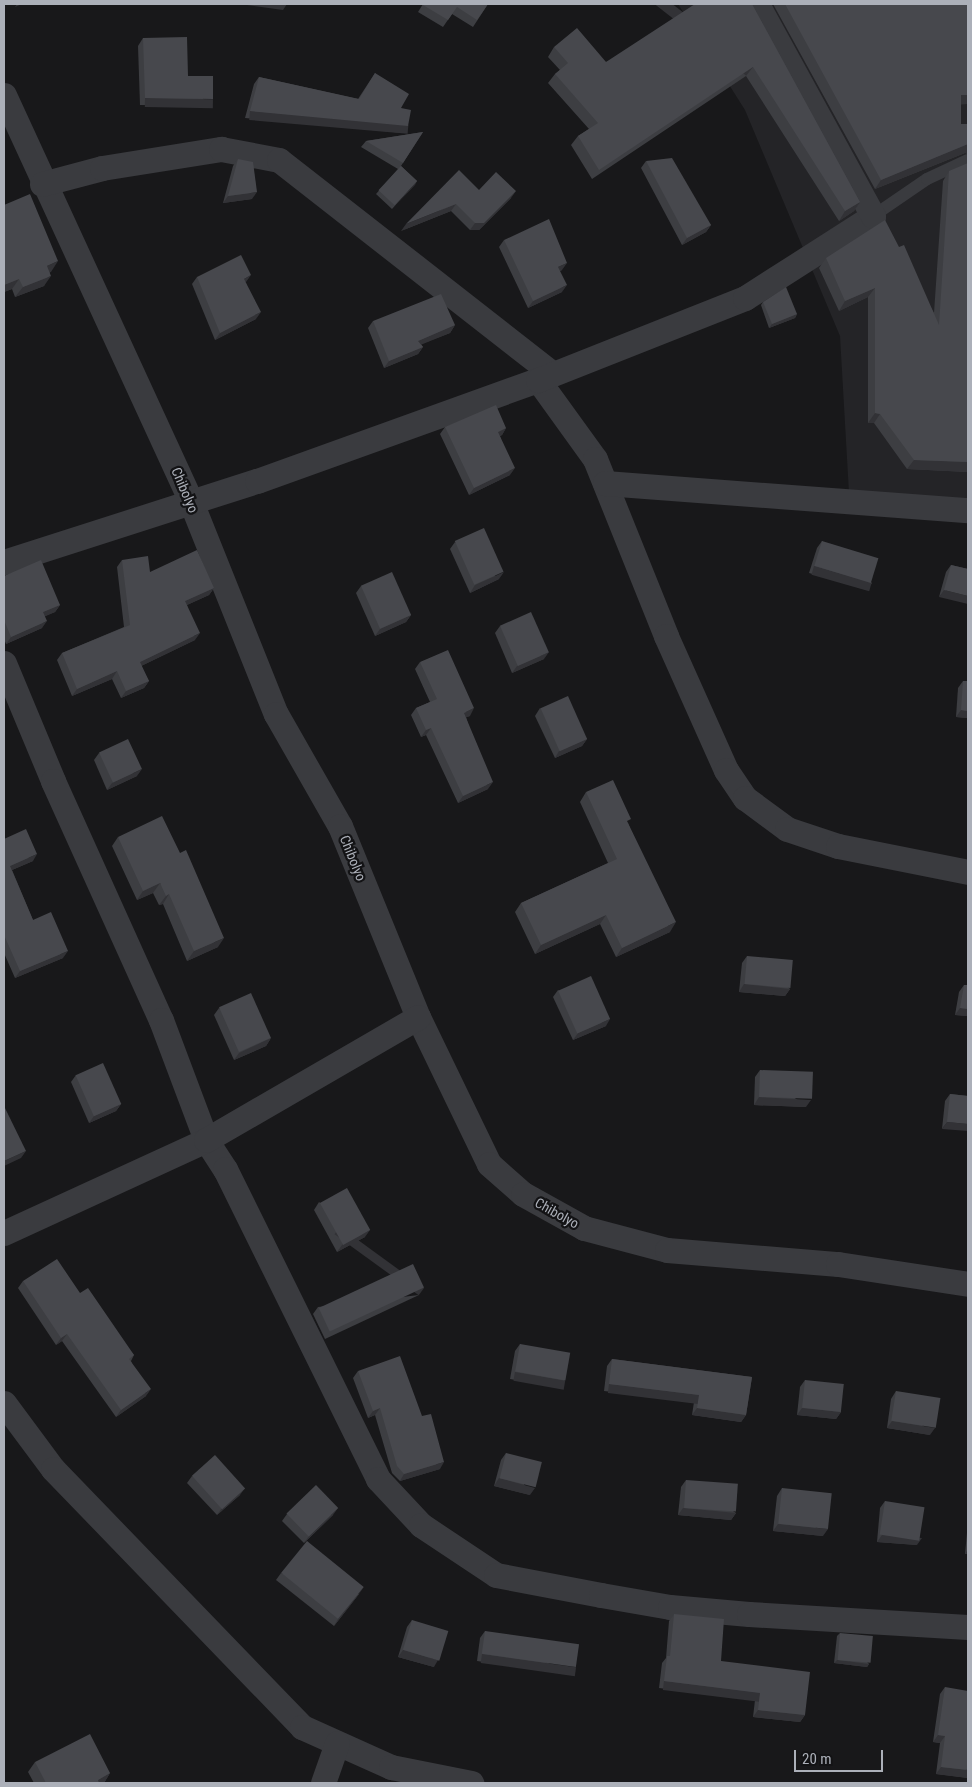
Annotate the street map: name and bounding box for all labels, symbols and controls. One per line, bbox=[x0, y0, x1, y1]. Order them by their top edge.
street label: Chibolyo bbox=[168, 465, 202, 515]
street label: Chibolyo bbox=[336, 833, 370, 883]
street label: Chibolyo bbox=[532, 1194, 582, 1232]
scale bar bbox=[797, 1740, 886, 1772]
text: 20 m bbox=[802, 1750, 832, 1768]

